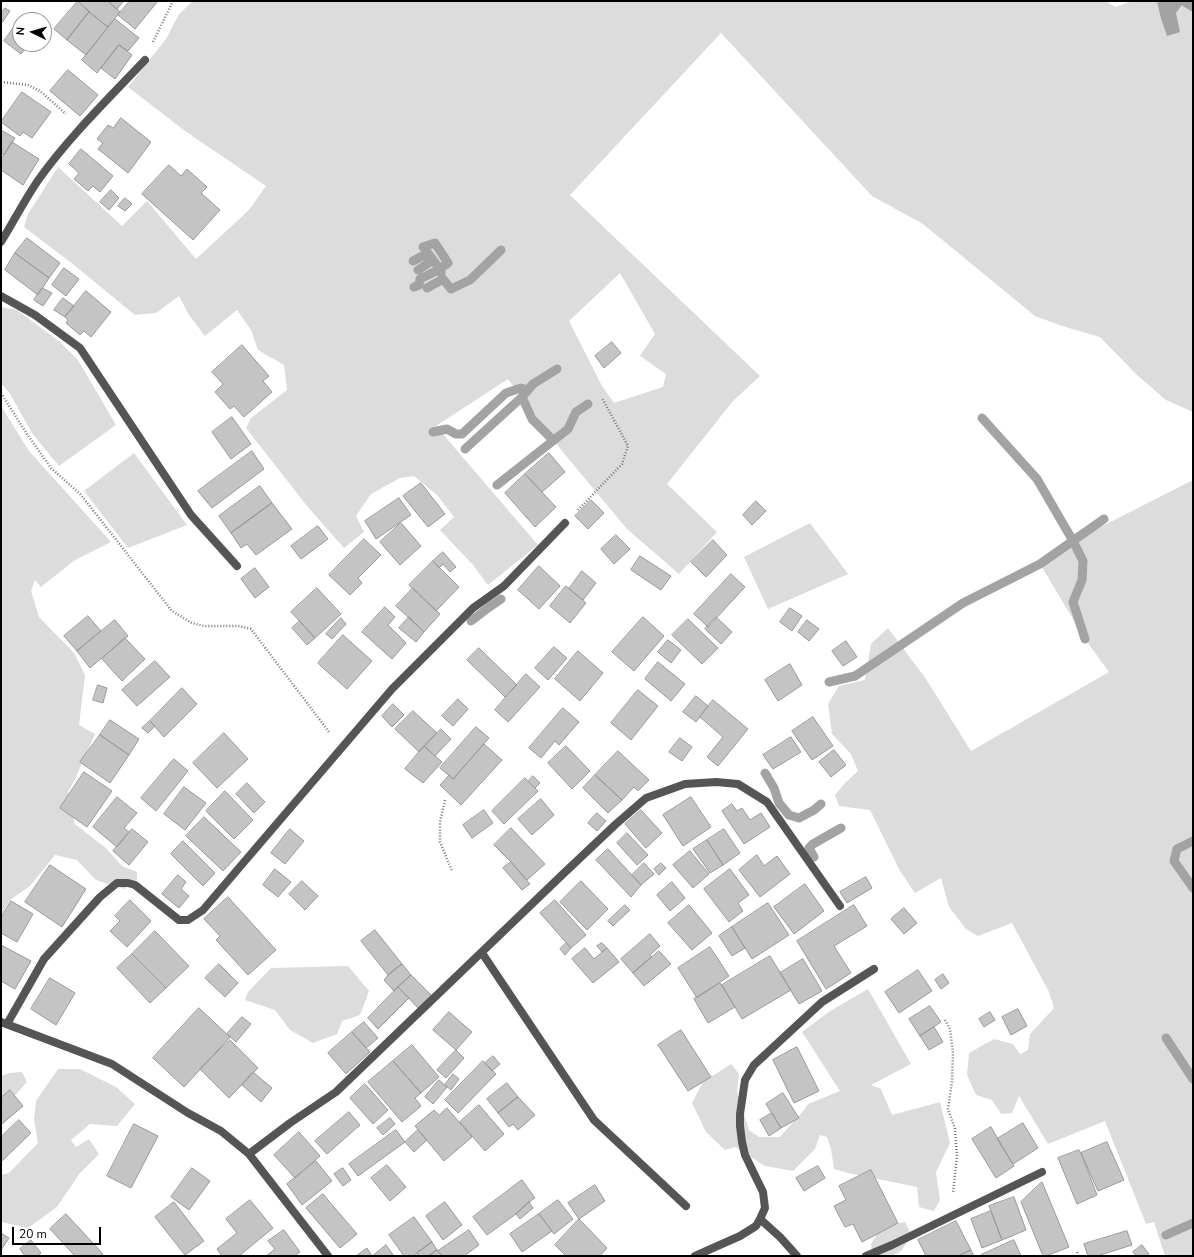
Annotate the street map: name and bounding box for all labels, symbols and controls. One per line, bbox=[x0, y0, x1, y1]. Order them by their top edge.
north arrow bbox=[12, 12, 52, 52]
text: N bbox=[13, 26, 28, 36]
scale bar bbox=[14, 1219, 103, 1245]
text: 20 m bbox=[19, 1226, 47, 1242]

